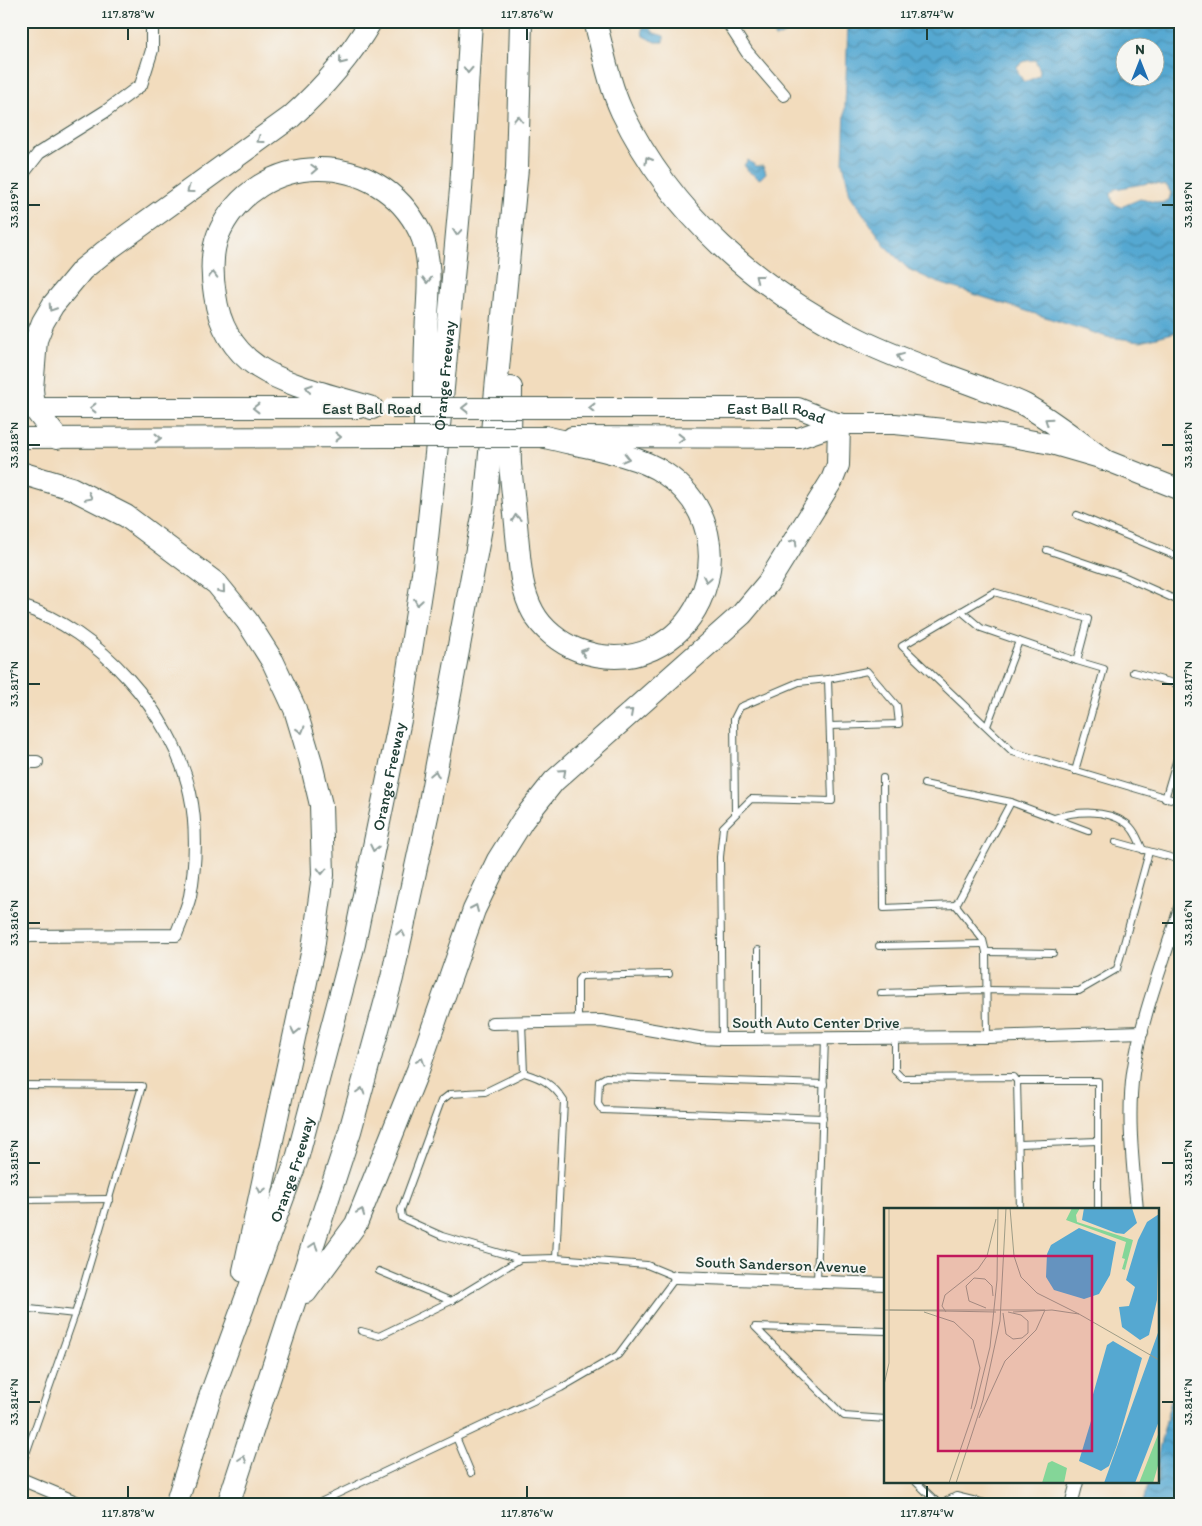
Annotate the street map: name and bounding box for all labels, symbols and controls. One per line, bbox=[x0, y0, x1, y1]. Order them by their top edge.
text: 117.878°W bbox=[102, 7, 154, 21]
text: 117.876°W bbox=[501, 7, 553, 21]
text: 117.874°W bbox=[900, 7, 954, 21]
north arrow bbox=[1114, 38, 1164, 88]
text: N bbox=[1135, 41, 1145, 58]
one-way arrow bbox=[340, 55, 348, 64]
one-way arrow bbox=[462, 66, 473, 74]
one-way arrow bbox=[513, 115, 523, 123]
one-way arrow bbox=[256, 134, 266, 143]
one-way arrow bbox=[644, 156, 654, 165]
one-way arrow bbox=[310, 163, 318, 174]
text: 33.819°N bbox=[7, 182, 21, 228]
text: 33.819°N bbox=[1181, 182, 1195, 228]
one-way arrow bbox=[187, 184, 196, 194]
one-way arrow bbox=[452, 228, 463, 236]
one-way arrow bbox=[208, 270, 218, 278]
one-way arrow bbox=[755, 274, 764, 283]
one-way arrow bbox=[422, 277, 433, 285]
one-way arrow bbox=[48, 303, 58, 312]
street label: Orange Freeway bbox=[430, 319, 459, 432]
one-way arrow bbox=[896, 353, 904, 363]
one-way arrow bbox=[305, 384, 313, 394]
street label: East Ball Road bbox=[322, 399, 422, 418]
street label: East Ball Road bbox=[727, 399, 829, 428]
one-way arrow bbox=[89, 403, 97, 413]
one-way arrow bbox=[252, 403, 260, 413]
one-way arrow bbox=[461, 403, 468, 413]
one-way arrow bbox=[587, 403, 595, 413]
one-way arrow bbox=[1044, 418, 1054, 427]
text: 33.818°N bbox=[7, 422, 21, 468]
text: 33.818°N bbox=[1181, 422, 1195, 468]
one-way arrow bbox=[154, 432, 162, 443]
one-way arrow bbox=[334, 432, 342, 442]
one-way arrow bbox=[678, 433, 686, 443]
one-way arrow bbox=[622, 452, 630, 462]
one-way arrow bbox=[84, 491, 93, 501]
one-way arrow bbox=[511, 514, 522, 522]
one-way arrow bbox=[788, 538, 797, 547]
one-way arrow bbox=[702, 574, 712, 583]
one-way arrow bbox=[216, 584, 224, 593]
one-way arrow bbox=[414, 598, 424, 607]
one-way arrow bbox=[580, 647, 589, 657]
text: 33.817°N bbox=[7, 661, 21, 707]
text: 33.817°N bbox=[1181, 661, 1195, 707]
one-way arrow bbox=[625, 709, 634, 718]
street label: Orange Freeway bbox=[368, 720, 409, 833]
one-way arrow bbox=[296, 726, 306, 734]
one-way arrow bbox=[558, 769, 567, 778]
one-way arrow bbox=[429, 770, 440, 779]
one-way arrow bbox=[369, 844, 379, 853]
one-way arrow bbox=[317, 867, 328, 875]
text: 33.816°N bbox=[7, 900, 21, 946]
text: 33.816°N bbox=[1181, 900, 1195, 946]
one-way arrow bbox=[469, 904, 480, 913]
one-way arrow bbox=[396, 929, 406, 938]
street label: South Auto Center Drive bbox=[732, 1013, 900, 1032]
one-way arrow bbox=[291, 1027, 301, 1036]
one-way arrow bbox=[415, 1057, 425, 1066]
one-way arrow bbox=[356, 1087, 366, 1095]
street label: Orange Freeway bbox=[266, 1114, 318, 1225]
text: 33.815°N bbox=[7, 1140, 21, 1186]
text: 33.815°N bbox=[1181, 1140, 1195, 1186]
one-way arrow bbox=[256, 1186, 267, 1194]
one-way arrow bbox=[355, 1208, 365, 1217]
inset map bbox=[884, 1208, 1160, 1484]
one-way arrow bbox=[308, 1243, 318, 1251]
street label: South Sanderson Avenue bbox=[695, 1252, 867, 1277]
text: 33.814°N bbox=[7, 1378, 21, 1426]
text: 33.814°N bbox=[1181, 1378, 1195, 1426]
one-way arrow bbox=[238, 1455, 248, 1463]
text: 117.878°W bbox=[102, 1506, 154, 1520]
text: 117.876°W bbox=[501, 1506, 553, 1520]
text: 117.874°W bbox=[900, 1506, 954, 1520]

